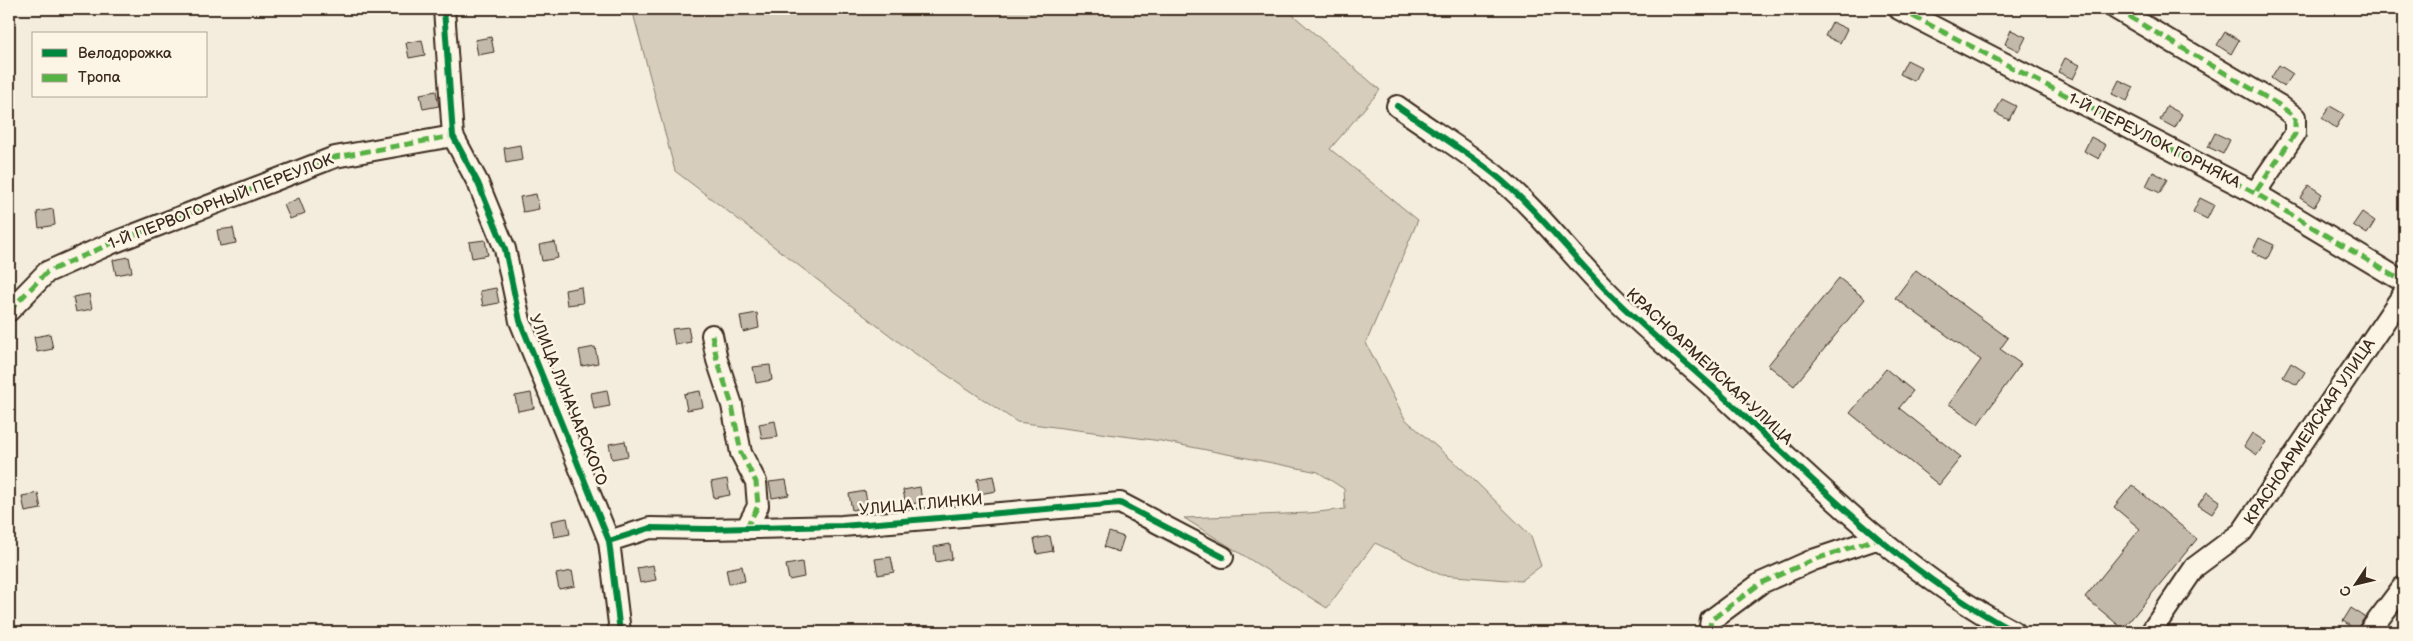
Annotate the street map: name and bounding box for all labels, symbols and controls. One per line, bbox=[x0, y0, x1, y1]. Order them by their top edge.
legend bbox=[32, 32, 208, 98]
text: Велодорожка bbox=[78, 44, 172, 63]
text: Тропа bbox=[78, 68, 121, 87]
street label: 1-Й ПЕРЕУЛОК ГОРНЯКА bbox=[2065, 89, 2243, 193]
street label: 1-Й ПЕРВОГОРНЫЙ ПЕРЕУЛОК bbox=[106, 150, 337, 254]
street label: КРАСНОАРМЕЙСКАЯ УЛИЦА bbox=[1622, 285, 1796, 449]
street label: УЛИЦА ЛУНАЧАРСКОГО bbox=[525, 312, 611, 489]
street label: КРАСНОАРМЕЙСКАЯ УЛИЦА bbox=[2240, 335, 2380, 529]
street label: УЛИЦА ГЛИНКИ bbox=[859, 490, 983, 520]
north arrow bbox=[2330, 558, 2380, 608]
text: С bbox=[2336, 582, 2356, 600]

